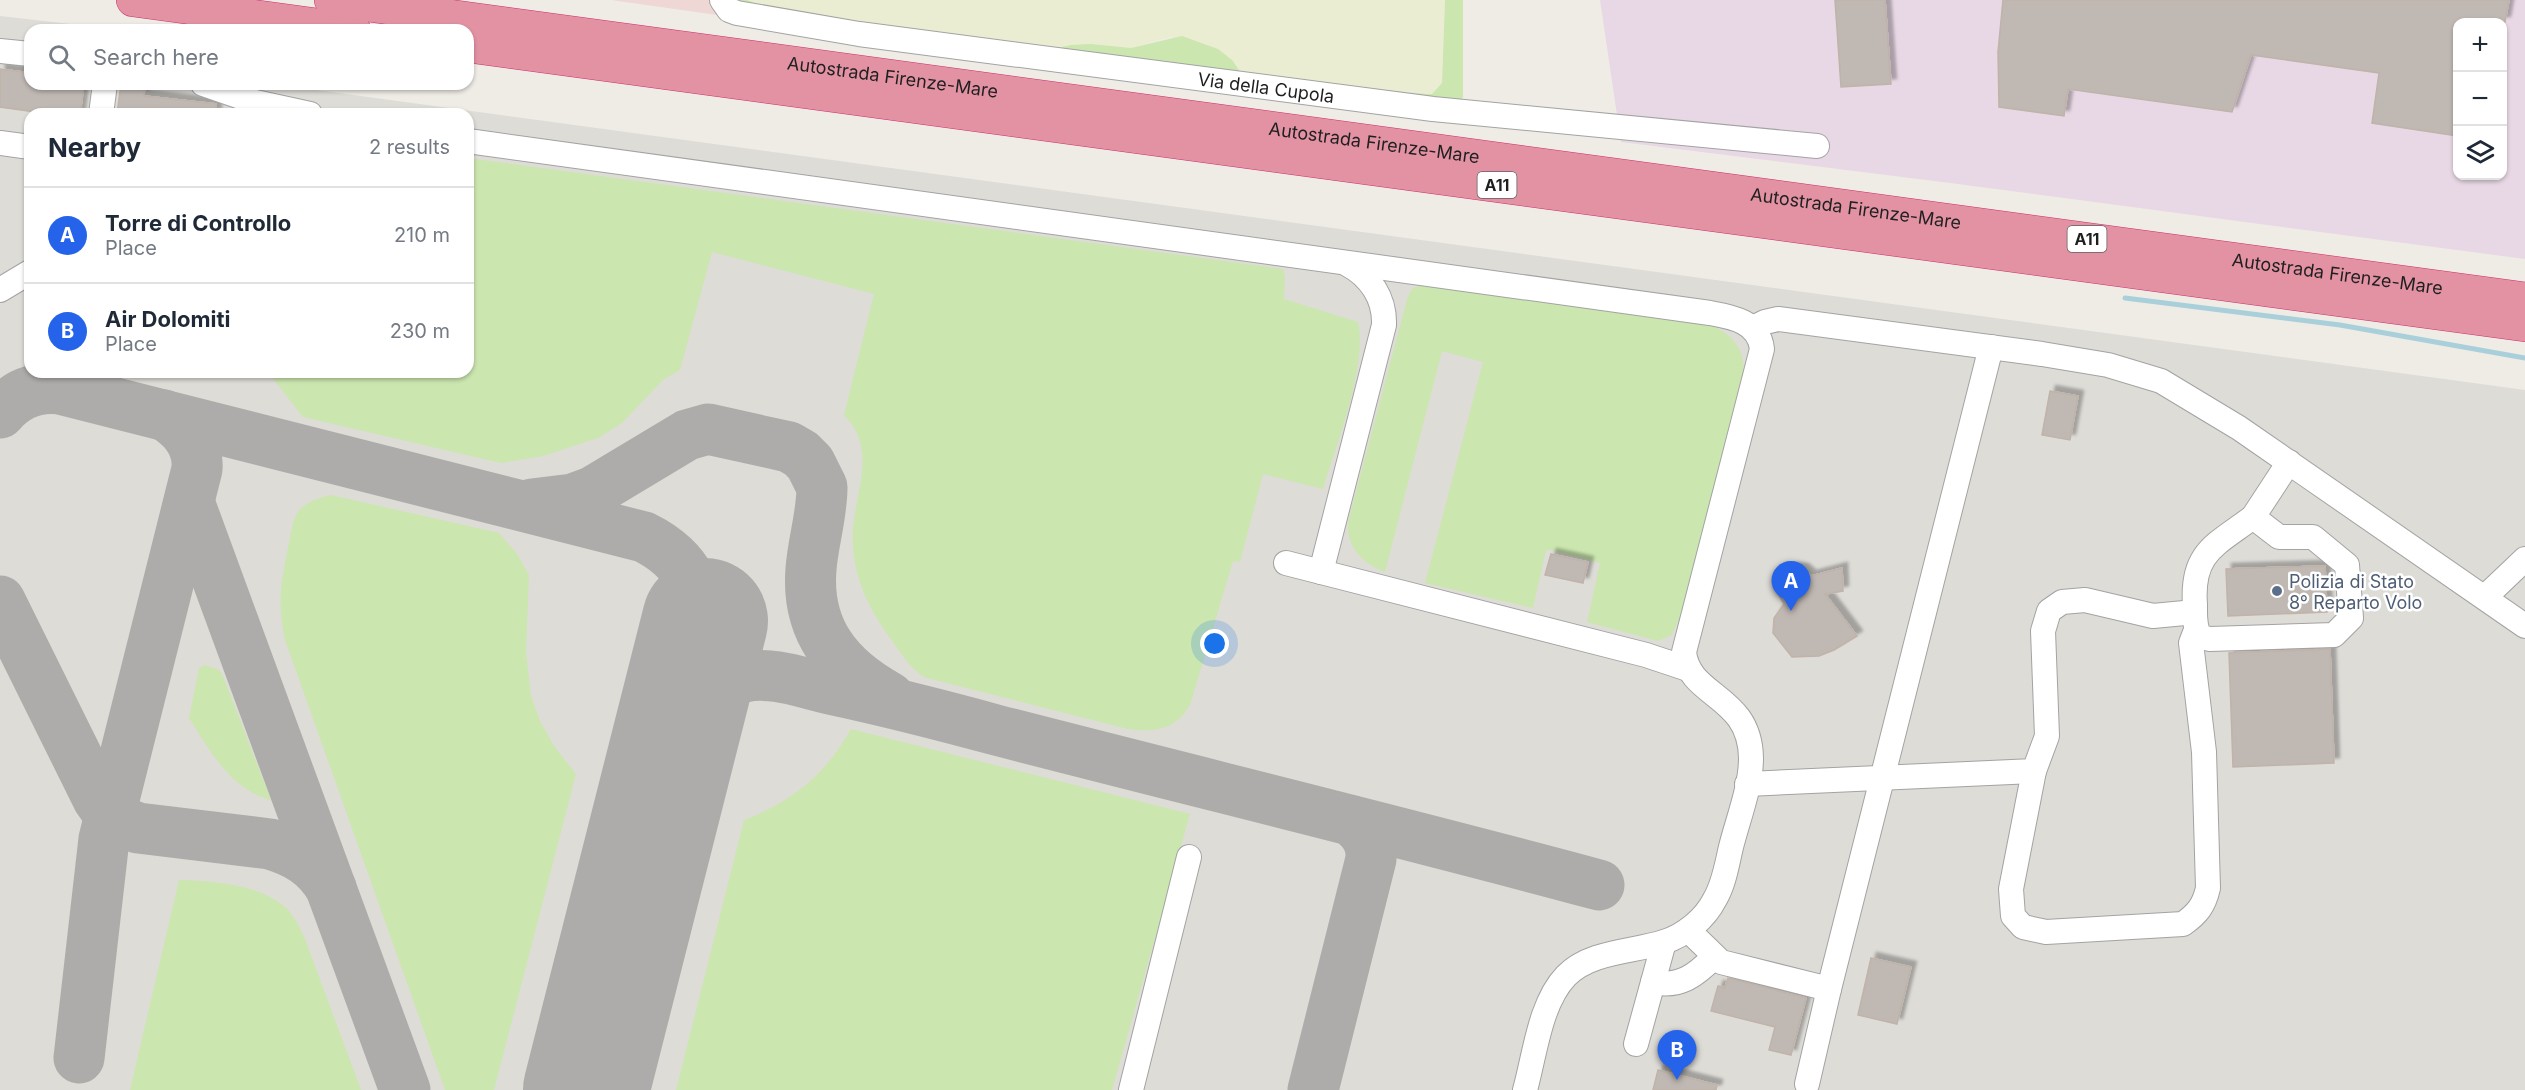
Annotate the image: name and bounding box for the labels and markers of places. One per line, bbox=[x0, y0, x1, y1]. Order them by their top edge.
pin: A bbox=[1772, 562, 1810, 611]
place label: Polizia di Stato 8° Reparto Volo bbox=[2289, 571, 2422, 613]
marker: Polizia di Stato 8° Reparto Volo bbox=[2270, 584, 2284, 598]
pin: B bbox=[1658, 1030, 1696, 1080]

